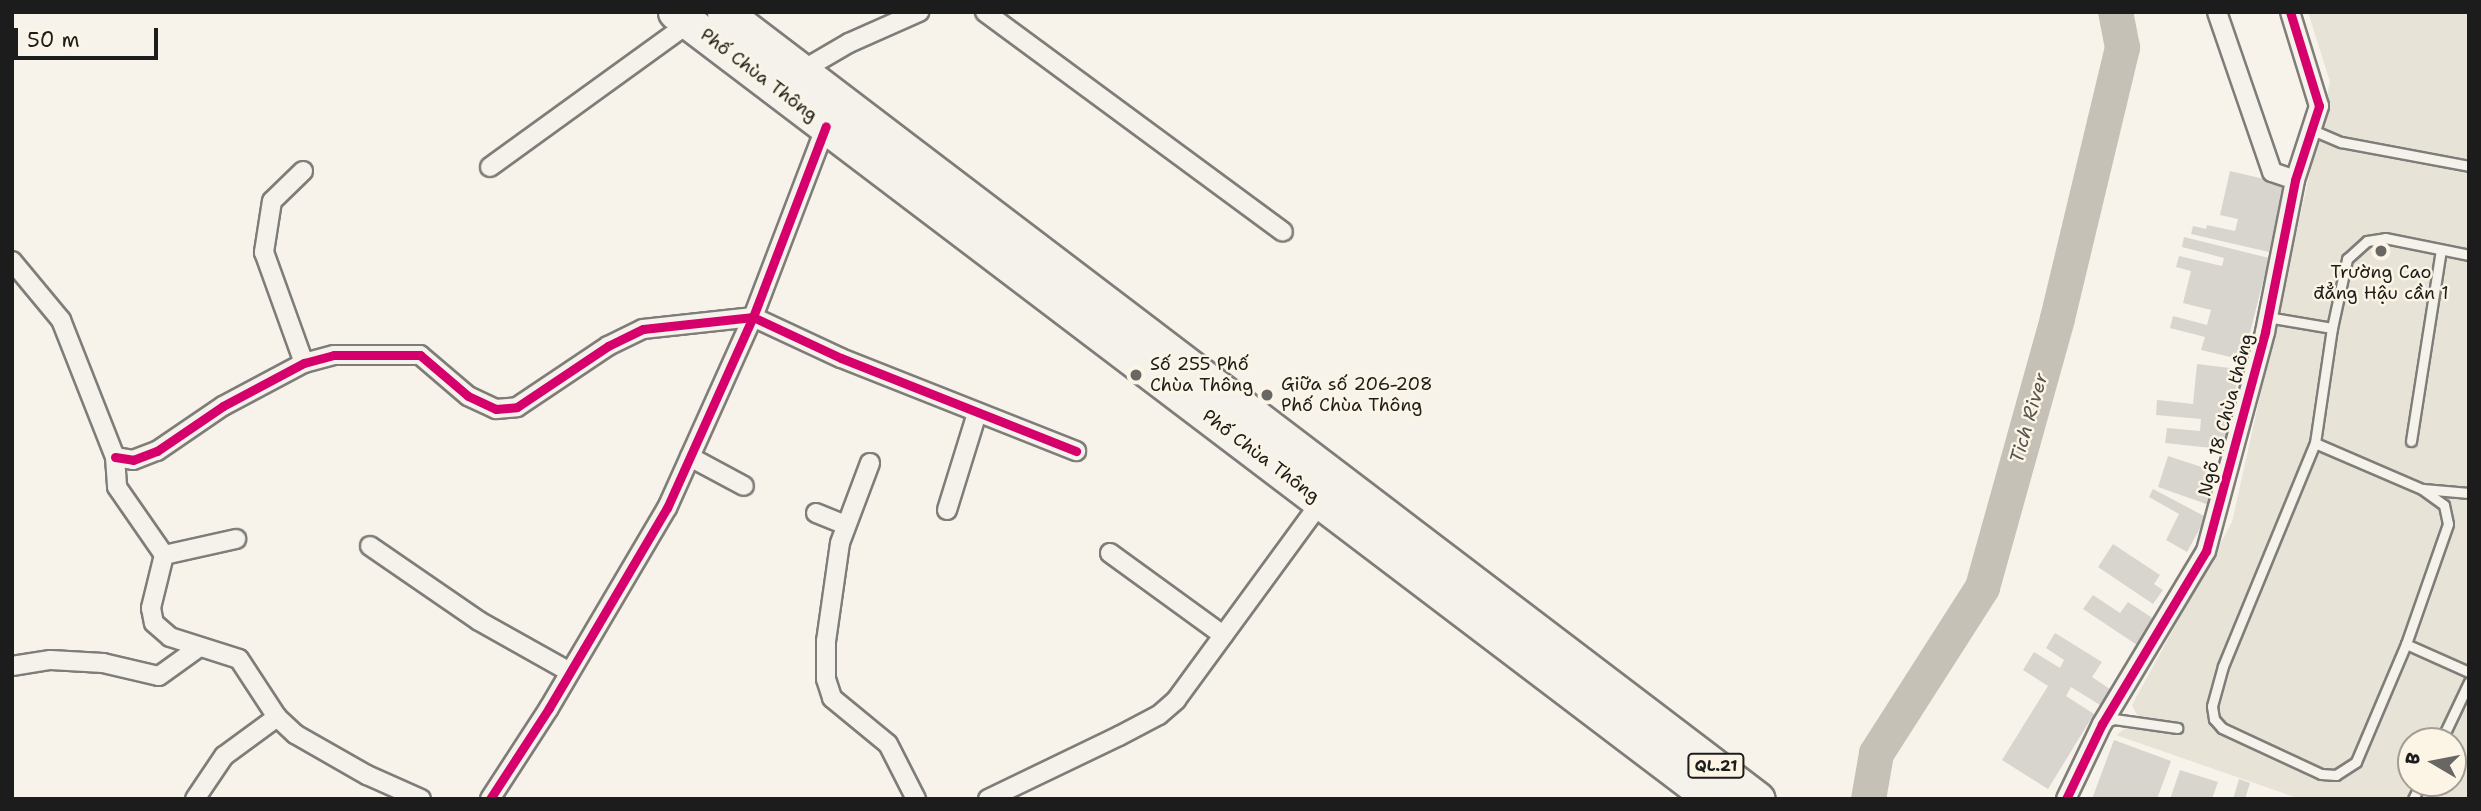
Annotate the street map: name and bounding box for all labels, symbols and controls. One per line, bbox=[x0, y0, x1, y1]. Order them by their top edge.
scale bar bbox=[18, 14, 161, 58]
street label: Phố Chùa Thông bbox=[696, 24, 822, 126]
text: 50 m bbox=[27, 26, 80, 54]
marker: Trường Cao đẳng Hậu cần 1 bbox=[2373, 243, 2389, 259]
place label: Trường Cao đẳng Hậu cần 1 bbox=[2313, 262, 2449, 304]
street label: Ngõ 18 Chùa thông bbox=[2194, 331, 2258, 499]
place label: Số 255 Phố Chùa Thông bbox=[1150, 354, 1253, 396]
marker: Số 255 Phố Chùa Thông bbox=[1128, 367, 1144, 383]
water label: Tich River bbox=[2005, 370, 2053, 466]
place label: Giữa số 206-208 Phố Chùa Thông bbox=[1281, 374, 1432, 416]
marker: Giữa số 206-208 Phố Chùa Thông bbox=[1259, 387, 1275, 403]
street label: Phố Chùa Thông bbox=[1198, 405, 1324, 507]
north arrow bbox=[2397, 727, 2467, 797]
text: B bbox=[2399, 751, 2426, 767]
road number: QL.21 bbox=[1686, 754, 1746, 778]

